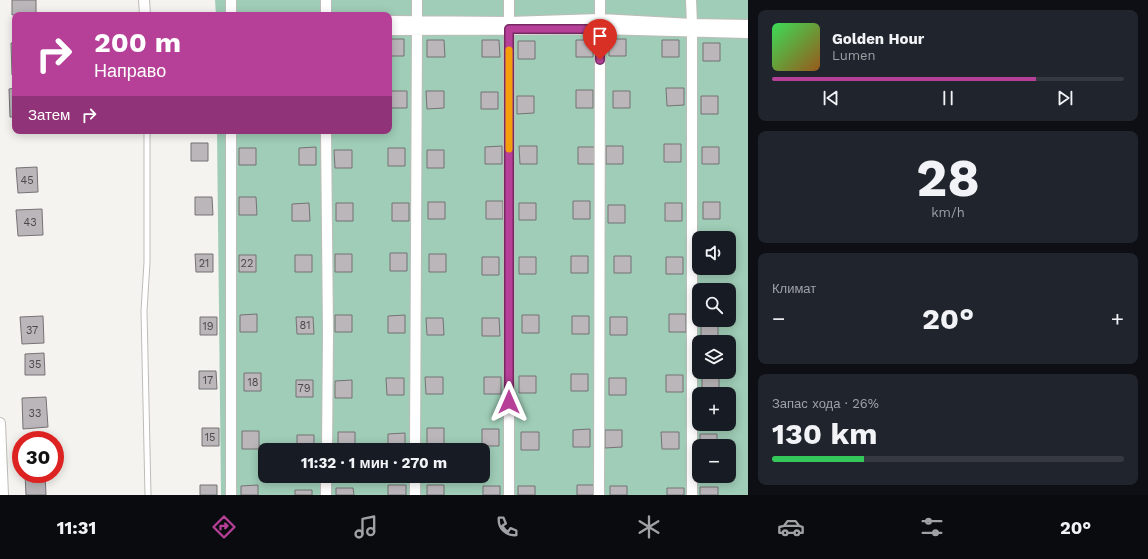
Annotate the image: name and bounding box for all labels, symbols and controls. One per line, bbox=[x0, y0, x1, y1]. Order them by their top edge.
pin bbox=[583, 19, 617, 60]
icon: arrive bbox=[589, 25, 611, 47]
text: 200 m bbox=[94, 26, 181, 59]
icon: right bbox=[28, 28, 80, 80]
text: Golden Hour bbox=[832, 30, 924, 48]
text: Lumen bbox=[832, 48, 876, 63]
text: Направо bbox=[94, 60, 166, 81]
icon: previous bbox=[820, 87, 842, 109]
icon: pause bbox=[937, 87, 959, 109]
icon: next bbox=[1054, 87, 1076, 109]
icon: right bbox=[78, 104, 100, 126]
text: Затем bbox=[28, 106, 70, 124]
text: 28 bbox=[916, 148, 980, 209]
house number: 45 bbox=[20, 174, 34, 187]
text: km/h bbox=[931, 205, 965, 220]
house number: 43 bbox=[23, 216, 37, 229]
map controls bbox=[692, 231, 736, 483]
button: sound bbox=[692, 231, 736, 275]
house number: 21 bbox=[199, 257, 209, 270]
house number: 22 bbox=[241, 257, 253, 270]
text: Климат bbox=[772, 281, 816, 296]
button: search bbox=[692, 283, 736, 327]
text: 20° bbox=[922, 301, 974, 336]
text: − bbox=[772, 306, 785, 331]
text: + bbox=[1111, 306, 1124, 331]
house number: 81 bbox=[299, 319, 311, 332]
house number: 19 bbox=[202, 320, 214, 333]
house number: 37 bbox=[26, 324, 38, 337]
button: layers bbox=[692, 335, 736, 379]
house number: 35 bbox=[29, 358, 41, 371]
house number: 17 bbox=[203, 374, 213, 387]
house number: 18 bbox=[247, 376, 259, 389]
position arrow bbox=[488, 381, 530, 423]
house number: 79 bbox=[298, 382, 311, 395]
button: + bbox=[692, 387, 736, 431]
text: Запас хода · 26% bbox=[772, 396, 879, 411]
house number: 33 bbox=[29, 407, 41, 420]
text: 130 km bbox=[772, 416, 878, 451]
speed limit sign: 30 bbox=[12, 431, 64, 483]
house number: 15 bbox=[205, 431, 215, 444]
button: − bbox=[692, 439, 736, 483]
text: 11:32 · 1 мин · 270 m bbox=[301, 454, 447, 472]
icon: directions bbox=[210, 513, 238, 541]
icon: music bbox=[352, 513, 380, 541]
icon: phone bbox=[493, 513, 521, 541]
icon: climate bbox=[635, 513, 663, 541]
icon: car bbox=[777, 513, 805, 541]
icon: filters bbox=[918, 513, 946, 541]
text: 11:31 bbox=[57, 517, 96, 538]
text: 20° bbox=[1060, 517, 1091, 538]

